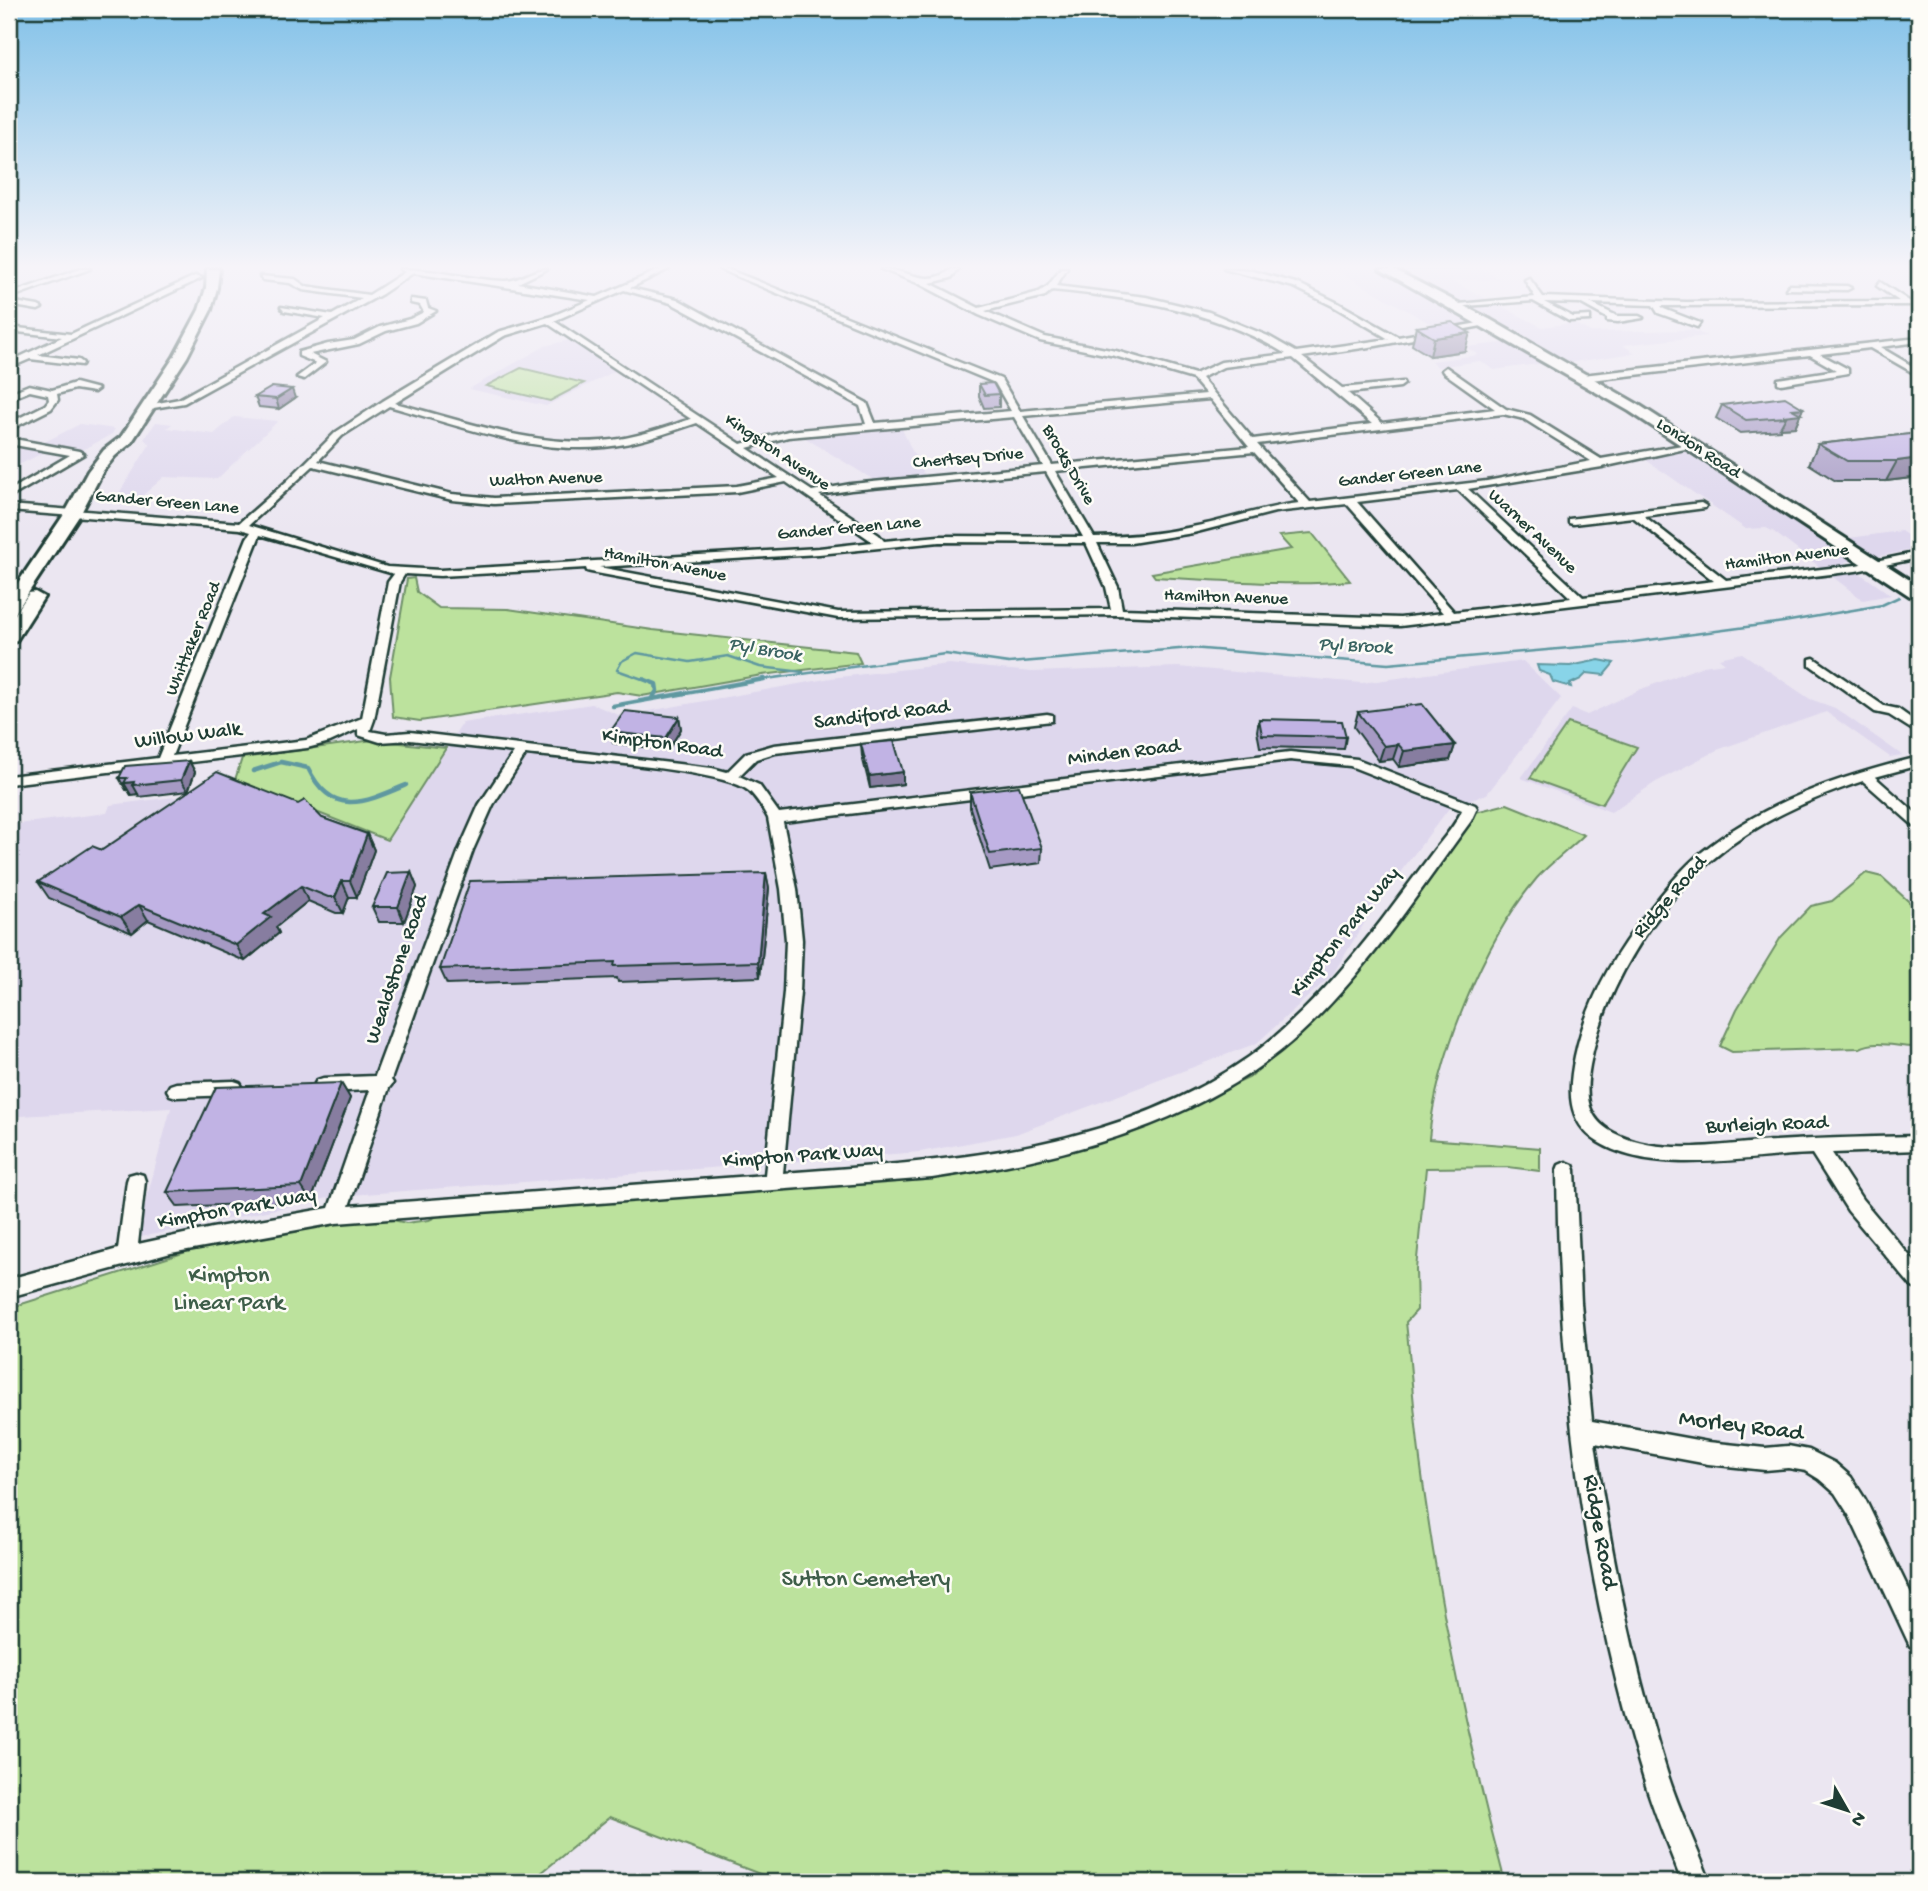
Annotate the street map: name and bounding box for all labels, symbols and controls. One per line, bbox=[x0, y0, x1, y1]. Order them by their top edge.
street label: Kingston Avenue bbox=[720, 410, 834, 496]
street label: London Road bbox=[1652, 414, 1745, 485]
street label: Brocks Drive bbox=[1036, 420, 1100, 509]
street label: Chertsey Drive bbox=[912, 444, 1025, 474]
street label: Gander Green Lane bbox=[1337, 457, 1483, 493]
street label: Walton Avenue bbox=[489, 468, 603, 492]
street label: Warner Avenue bbox=[1483, 485, 1581, 579]
street label: Gander Green Lane bbox=[94, 486, 240, 520]
street label: Gander Green Lane bbox=[776, 512, 922, 546]
street label: Hamilton Avenue bbox=[1724, 540, 1851, 576]
street label: Hamilton Avenue bbox=[602, 543, 729, 587]
street label: Whittaker Road bbox=[162, 578, 227, 699]
street label: Hamilton Avenue bbox=[1163, 585, 1289, 611]
water label: Pyl Brook bbox=[727, 633, 805, 669]
water label: Pyl Brook bbox=[1318, 634, 1394, 660]
street label: Sandiford Road bbox=[813, 695, 953, 737]
street label: Willow Walk bbox=[133, 718, 245, 756]
street label: Kimpton Road bbox=[600, 724, 726, 766]
street label: Minden Road bbox=[1066, 734, 1183, 773]
street label: Ridge Road bbox=[1628, 850, 1715, 944]
street label: Kimpton Park Way bbox=[1286, 863, 1406, 1003]
street label: Wealdstone Road bbox=[361, 891, 436, 1048]
street label: Burleigh Road bbox=[1705, 1111, 1830, 1141]
street label: Kimpton Park Way bbox=[722, 1139, 884, 1175]
street label: Kimpton Park Way bbox=[156, 1184, 318, 1236]
park label: Kimpton Linear Park bbox=[173, 1262, 287, 1319]
street label: Morley Road bbox=[1677, 1405, 1807, 1449]
street label: Ridge Road bbox=[1575, 1472, 1624, 1594]
park label: Sutton Cemetery bbox=[782, 1566, 951, 1595]
north arrow bbox=[1812, 1776, 1882, 1846]
text: N bbox=[1845, 1806, 1870, 1831]

